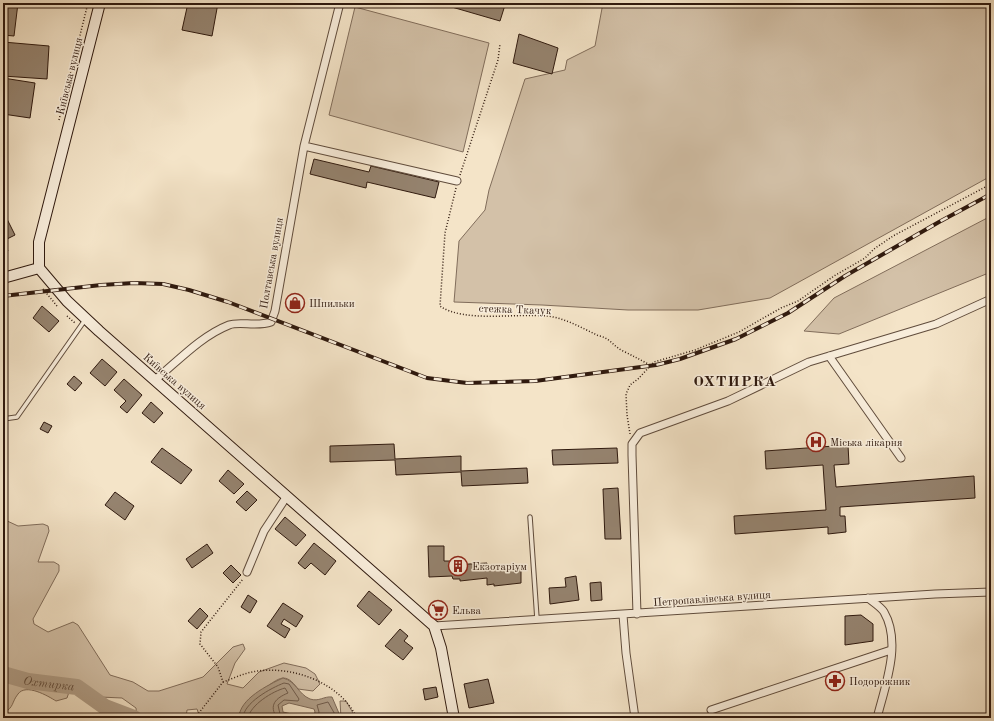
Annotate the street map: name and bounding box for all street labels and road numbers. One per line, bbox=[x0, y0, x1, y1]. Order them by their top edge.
street label: Київська вулиця bbox=[56, 36, 85, 116]
street label: Полтавська вулиця bbox=[259, 216, 286, 310]
street label: стежка Ткачук bbox=[478, 304, 552, 317]
street label: Київська вулиця bbox=[140, 352, 208, 413]
street label: Петропавлівська вулиця bbox=[653, 590, 771, 609]

